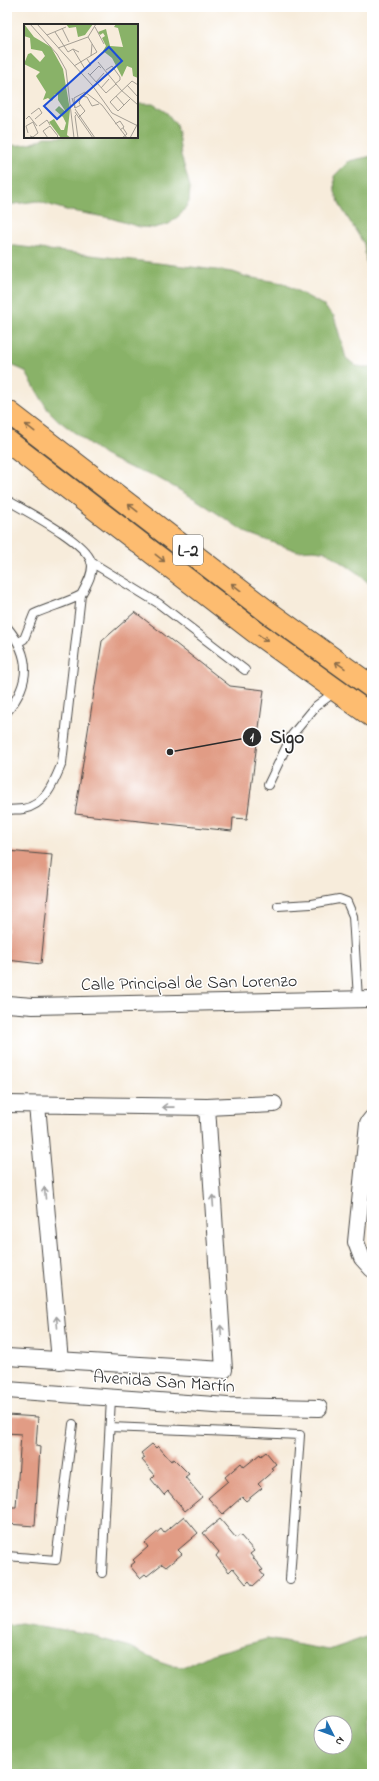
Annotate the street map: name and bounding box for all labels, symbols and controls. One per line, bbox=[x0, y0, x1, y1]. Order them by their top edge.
inset map bbox=[24, 24, 138, 138]
one-way arrow bbox=[24, 424, 35, 432]
one-way arrow bbox=[127, 503, 138, 512]
road number: L-2 bbox=[173, 535, 203, 565]
one-way arrow bbox=[154, 554, 165, 563]
one-way arrow bbox=[230, 583, 241, 591]
one-way arrow bbox=[257, 633, 268, 642]
one-way arrow bbox=[335, 661, 346, 669]
callout: Sigo bbox=[242, 721, 312, 752]
text: Sigo bbox=[270, 725, 304, 754]
text: 1 bbox=[250, 729, 254, 747]
street label: Calle Principal de San Lorenzo bbox=[81, 969, 297, 999]
one-way arrow bbox=[162, 1103, 175, 1111]
one-way arrow bbox=[41, 1187, 49, 1200]
one-way arrow bbox=[210, 1195, 217, 1208]
one-way arrow bbox=[53, 1316, 60, 1329]
one-way arrow bbox=[218, 1325, 225, 1338]
street label: Avenida San Martín bbox=[92, 1365, 236, 1401]
north arrow bbox=[313, 1715, 353, 1755]
text: N bbox=[331, 1733, 348, 1749]

